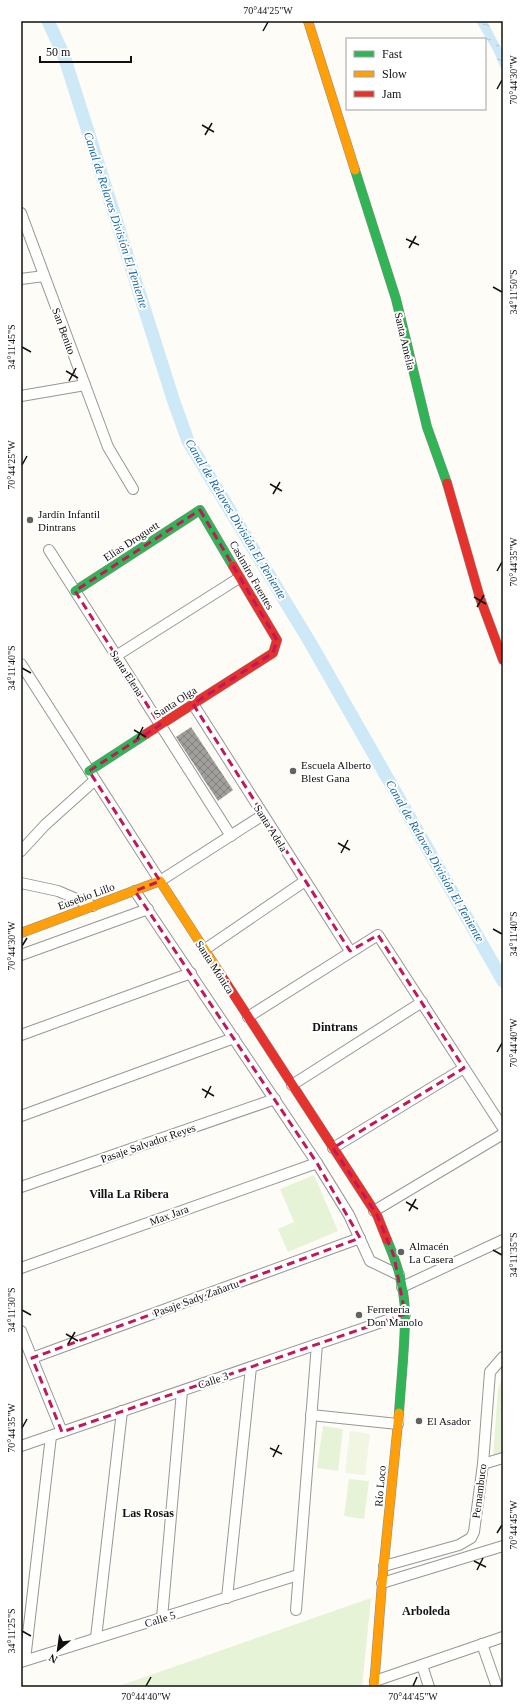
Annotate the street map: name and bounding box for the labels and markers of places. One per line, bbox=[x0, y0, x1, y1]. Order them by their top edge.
place label: Jardín Infantil Dintrans bbox=[38, 508, 100, 533]
marker: Jardín Infantil Dintrans bbox=[25, 515, 35, 525]
place label: Escuela Alberto Blest Gana bbox=[301, 759, 371, 784]
marker: Escuela Alberto Blest Gana bbox=[288, 766, 298, 776]
place label: Almacén La Casera bbox=[409, 1240, 453, 1265]
marker: Almacén La Casera bbox=[396, 1247, 406, 1257]
place label: Ferretería Don Manolo bbox=[367, 1303, 423, 1328]
marker: Ferretería Don Manolo bbox=[354, 1310, 364, 1320]
place label: El Asador bbox=[427, 1415, 471, 1427]
marker: El Asador bbox=[414, 1416, 424, 1426]

